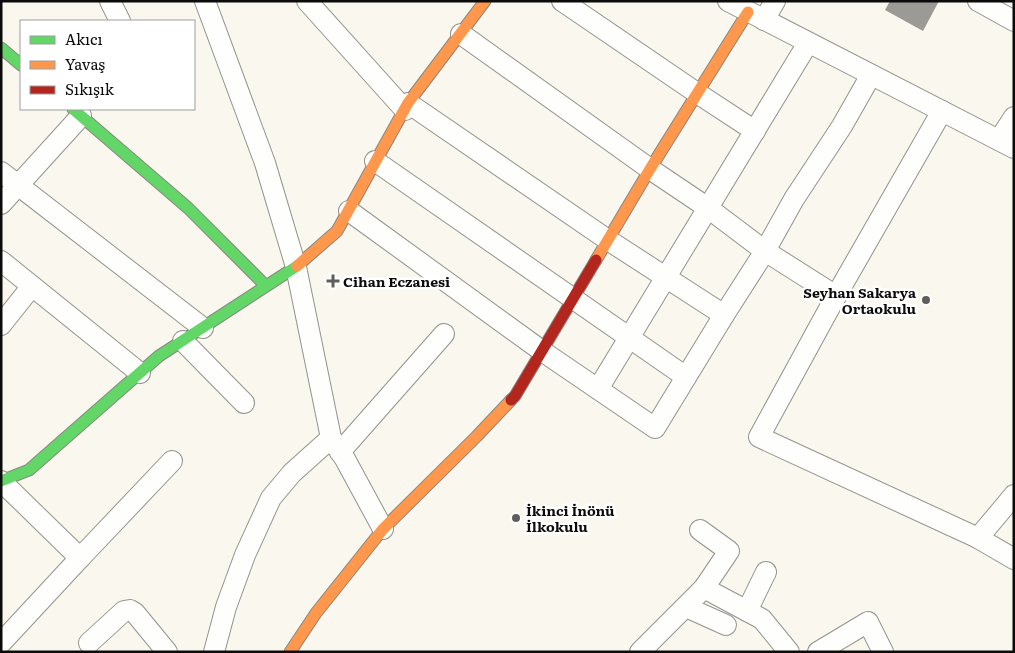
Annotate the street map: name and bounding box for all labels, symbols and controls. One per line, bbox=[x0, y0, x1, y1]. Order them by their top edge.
legend bbox=[20, 20, 195, 110]
text: Akıcı bbox=[65, 27, 103, 50]
text: Yavaş bbox=[65, 52, 105, 75]
text: Sıkışık bbox=[65, 77, 115, 100]
place label: Cihan Eczanesi bbox=[343, 271, 450, 291]
marker: Cihan Eczanesi bbox=[327, 275, 339, 287]
place label: Seyhan Sakarya Ortaokulu bbox=[803, 282, 917, 318]
marker: Seyhan Sakarya Ortaokulu bbox=[920, 294, 932, 306]
place label: İkinci İnönü İlkokulu bbox=[526, 500, 615, 536]
marker: İkinci İnönü İlkokulu bbox=[510, 512, 522, 524]

